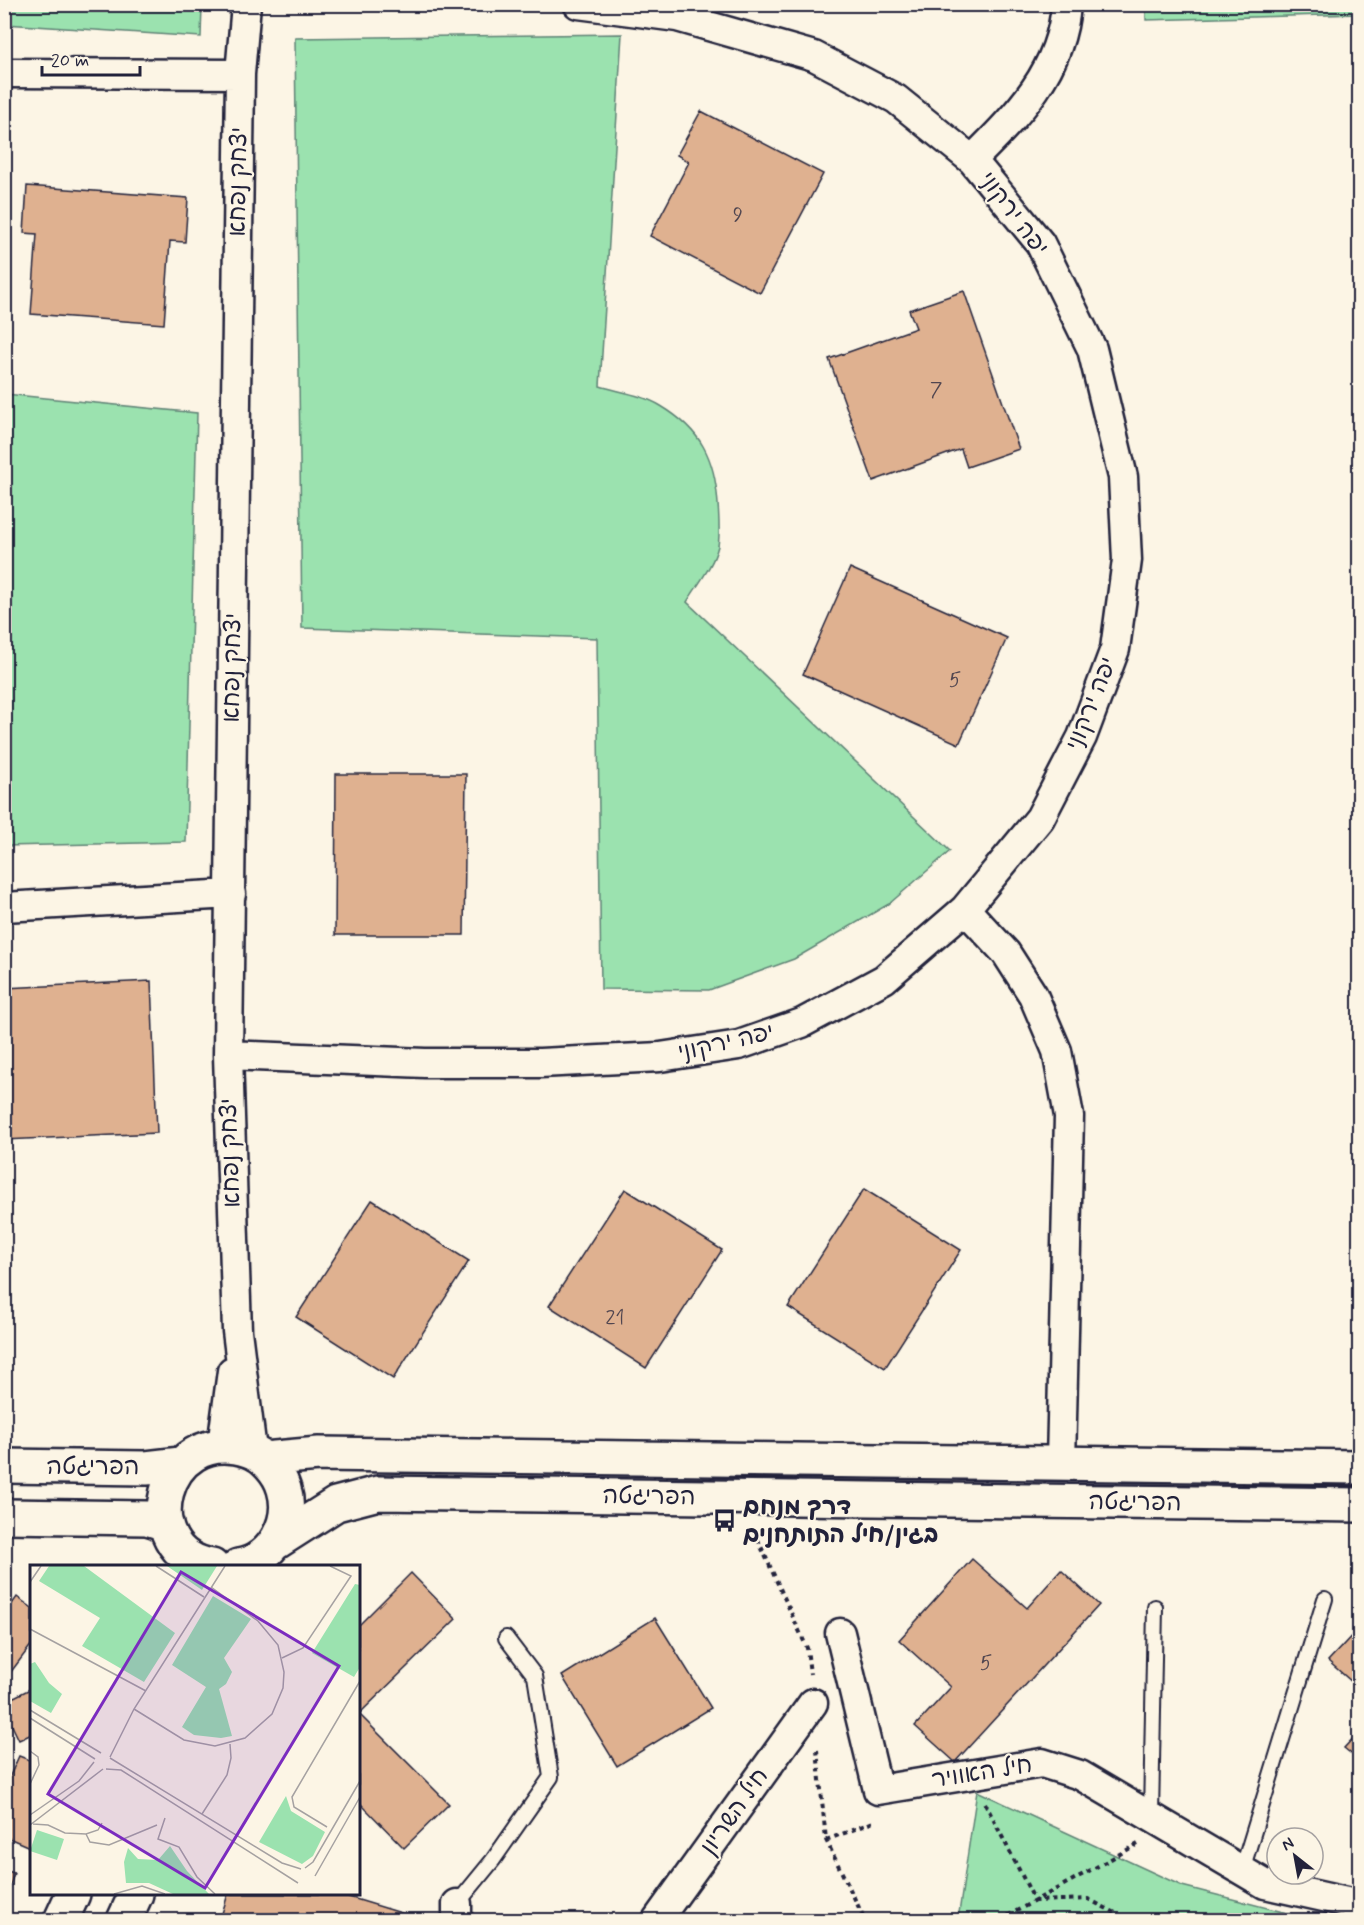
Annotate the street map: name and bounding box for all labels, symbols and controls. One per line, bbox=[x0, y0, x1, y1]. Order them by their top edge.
scale bar bbox=[42, 39, 140, 77]
text: 20 m bbox=[51, 49, 89, 73]
street label: יצחק נפחא bbox=[223, 127, 255, 237]
street label: יפה ירקוני bbox=[971, 166, 1055, 262]
house number: 9 bbox=[733, 201, 743, 229]
house number: 7 bbox=[930, 376, 943, 404]
street label: יצחק נפחא bbox=[217, 613, 249, 723]
street label: יפה ירקוני bbox=[1059, 653, 1125, 755]
house number: 5 bbox=[949, 666, 961, 694]
street label: יפה ירקוני bbox=[675, 1017, 777, 1069]
street label: יצחק נפחא bbox=[214, 1098, 248, 1208]
house number: 21 bbox=[605, 1304, 625, 1332]
street label: הפריגטה bbox=[47, 1452, 139, 1483]
street label: הפריגטה bbox=[602, 1481, 696, 1513]
street label: הפריגטה bbox=[1088, 1487, 1182, 1519]
place label: דרך מנחם בגין/חיל התותחנים bbox=[743, 1492, 939, 1551]
bus stop icon: דרך מנחם בגין/חיל התותחנים bbox=[712, 1508, 738, 1534]
inset map bbox=[30, 1565, 360, 1895]
house number: 5 bbox=[980, 1649, 992, 1677]
street label: חיל האוויר bbox=[929, 1750, 1035, 1796]
street label: חיל השריון bbox=[694, 1762, 776, 1862]
north arrow bbox=[1265, 1826, 1325, 1886]
text: N bbox=[1278, 1833, 1298, 1856]

